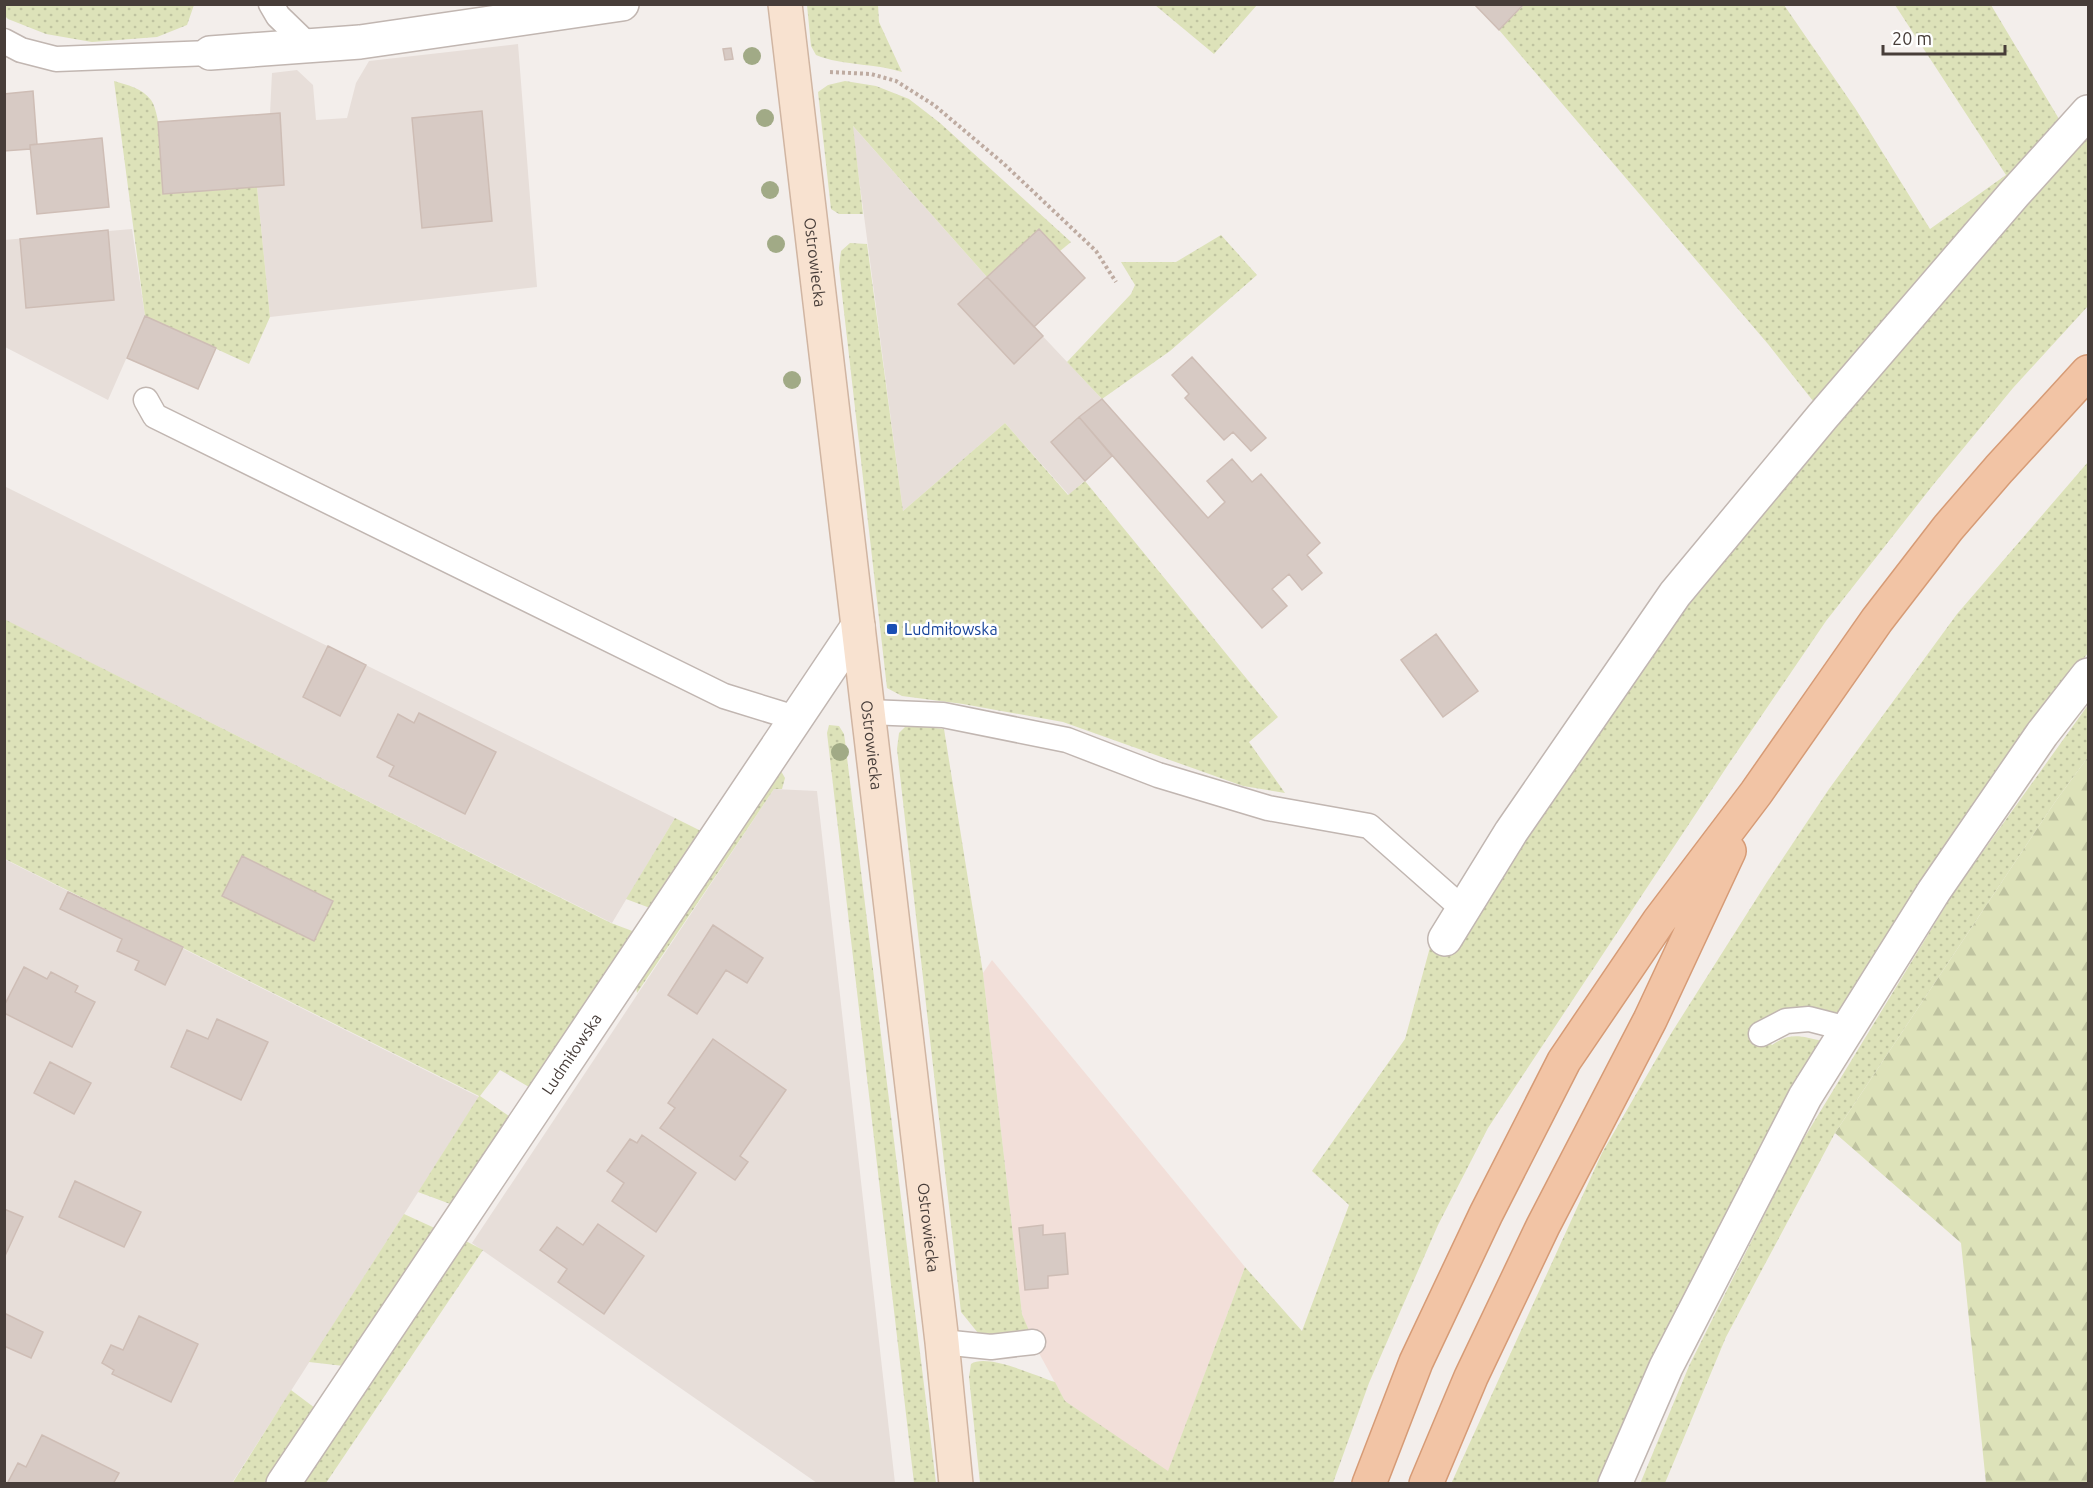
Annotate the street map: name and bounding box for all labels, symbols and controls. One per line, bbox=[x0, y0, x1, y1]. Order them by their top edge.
scale bar bbox=[1883, 18, 2004, 56]
text: 20 m bbox=[1892, 28, 1932, 48]
street label: Ostrowiecka bbox=[801, 216, 829, 308]
place label: Ludmiłowska bbox=[904, 620, 998, 638]
marker: Ludmiłowska bbox=[885, 622, 899, 636]
street label: Ostrowiecka bbox=[858, 699, 886, 791]
street label: Ludmiłowska bbox=[538, 1010, 605, 1098]
street label: Ostrowiecka bbox=[914, 1182, 943, 1273]

